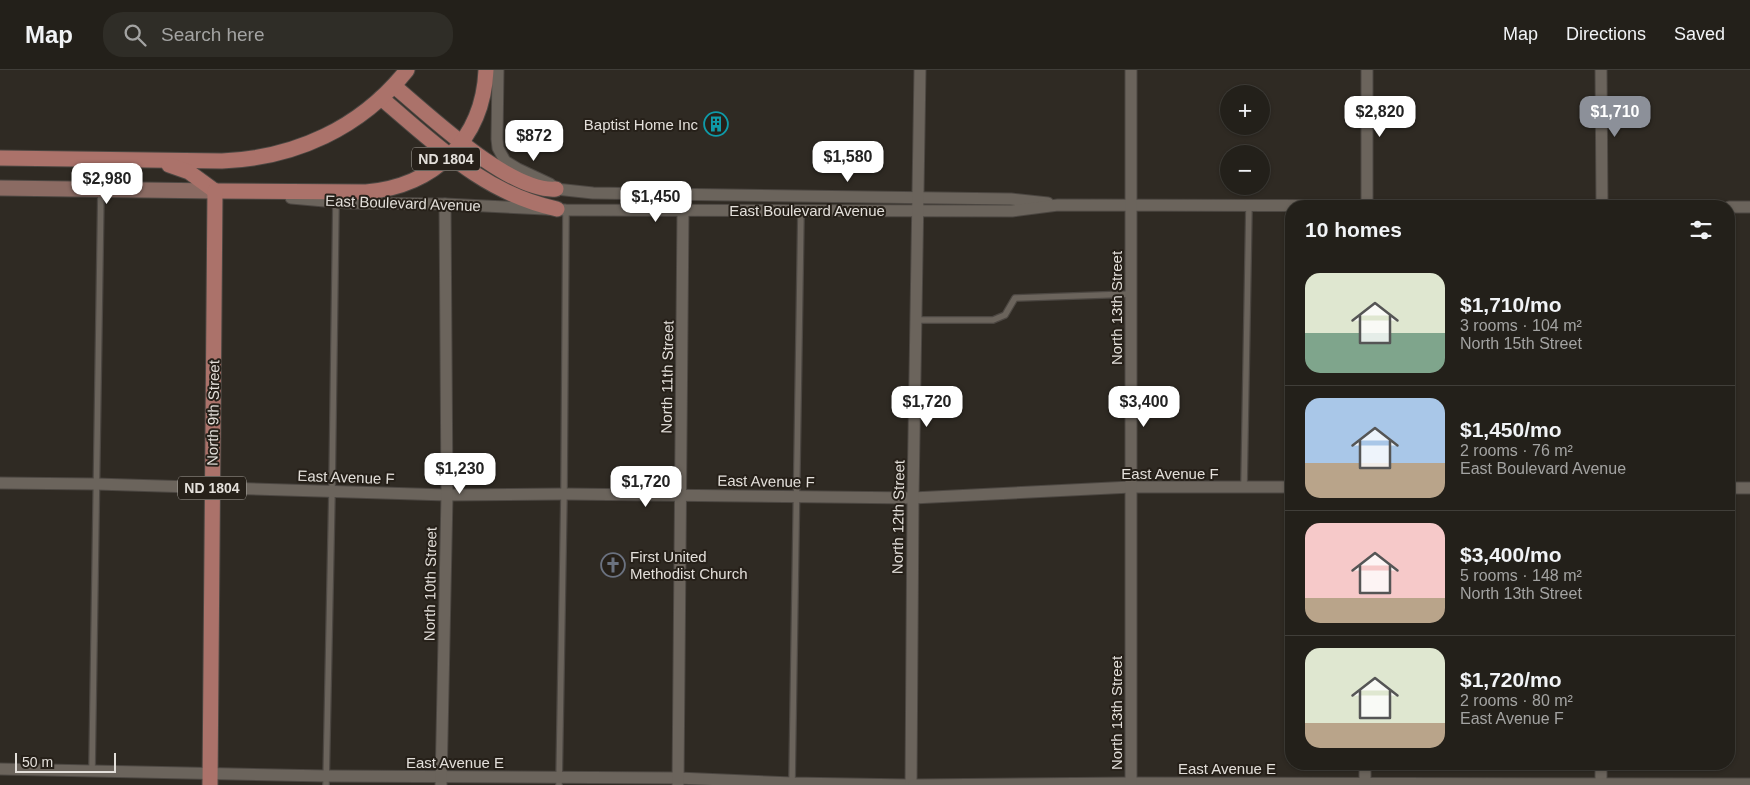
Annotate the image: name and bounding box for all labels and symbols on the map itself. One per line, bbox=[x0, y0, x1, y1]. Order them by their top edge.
pin: $2,820 bbox=[1339, 96, 1421, 138]
pin: $1,710 bbox=[1574, 96, 1656, 138]
building icon: Baptist Home Inc bbox=[703, 111, 729, 137]
place label: Baptist Home Inc bbox=[584, 116, 698, 133]
pin: $872 bbox=[504, 119, 564, 162]
pin: $1,580 bbox=[807, 140, 889, 183]
road number: ND 1804 bbox=[412, 148, 480, 170]
pin: $2,980 bbox=[66, 162, 148, 205]
pin: $1,450 bbox=[615, 180, 697, 223]
street label: East Boulevard Avenue bbox=[325, 192, 481, 214]
street label: East Boulevard Avenue bbox=[729, 202, 885, 219]
street label: North 13th Street bbox=[1108, 250, 1125, 365]
street label: North 11th Street bbox=[658, 319, 677, 434]
street label: North 9th Street bbox=[204, 359, 222, 466]
pin: $1,720 bbox=[886, 386, 968, 428]
pin: $3,400 bbox=[1103, 386, 1185, 428]
pin: $1,230 bbox=[419, 452, 501, 495]
street label: North 12th Street bbox=[889, 459, 908, 574]
street label: East Avenue F bbox=[1121, 465, 1219, 482]
pin: $1,720 bbox=[605, 466, 687, 508]
street label: East Avenue F bbox=[297, 467, 395, 487]
street label: East Avenue F bbox=[717, 472, 815, 490]
road number: ND 1804 bbox=[178, 476, 246, 499]
street label: North 10th Street bbox=[421, 526, 440, 641]
place label: First United Methodist Church bbox=[630, 548, 748, 582]
church icon: First United Methodist Church bbox=[600, 552, 626, 578]
street label: North 13th Street bbox=[1108, 655, 1125, 770]
scale bar bbox=[15, 750, 116, 773]
street label: East Avenue E bbox=[406, 754, 504, 771]
street label: East Avenue E bbox=[1178, 760, 1276, 777]

